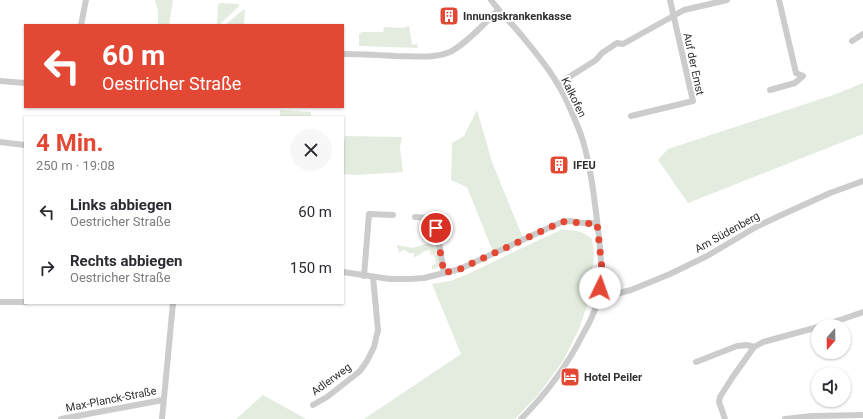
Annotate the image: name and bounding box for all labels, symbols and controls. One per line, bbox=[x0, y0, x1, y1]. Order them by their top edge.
building icon: Innungskrankenkasse bbox=[438, 5, 460, 27]
place label: Innungskrankenkasse bbox=[463, 10, 572, 23]
street label: Auf der Emst bbox=[681, 32, 707, 97]
text: 60 m bbox=[102, 39, 165, 72]
icon: left bbox=[36, 40, 88, 92]
text: Oestricher Straße bbox=[102, 73, 241, 94]
street label: Kalkofen bbox=[558, 75, 589, 119]
text: 4 Min. bbox=[36, 129, 104, 157]
button: close bbox=[290, 129, 332, 171]
building icon: IFEU bbox=[548, 154, 570, 176]
text: 250 m · 19:08 bbox=[36, 158, 115, 173]
place label: IFEU bbox=[573, 159, 596, 172]
text: Links abbiegen bbox=[70, 196, 172, 214]
icon: left bbox=[36, 201, 58, 223]
text: 60 m bbox=[298, 203, 332, 221]
street label: Am Südenberg bbox=[693, 209, 762, 256]
pin bbox=[419, 211, 453, 245]
text: Oestricher Straße bbox=[70, 214, 171, 229]
icon: arrive bbox=[425, 217, 447, 239]
text: Rechts abbiegen bbox=[70, 252, 183, 270]
icon: right bbox=[36, 257, 58, 279]
text: 150 m bbox=[290, 259, 332, 277]
position arrow bbox=[579, 267, 621, 309]
text: Oestricher Straße bbox=[70, 270, 171, 285]
north arrow bbox=[811, 319, 851, 359]
map controls bbox=[811, 319, 851, 407]
street label: Adlerweg bbox=[309, 361, 354, 398]
hotel icon: Hotel Peiler bbox=[559, 366, 581, 388]
button: sound bbox=[811, 367, 851, 407]
place label: Hotel Peiler bbox=[584, 371, 642, 384]
street label: Max-Planck-Straße bbox=[65, 384, 158, 415]

